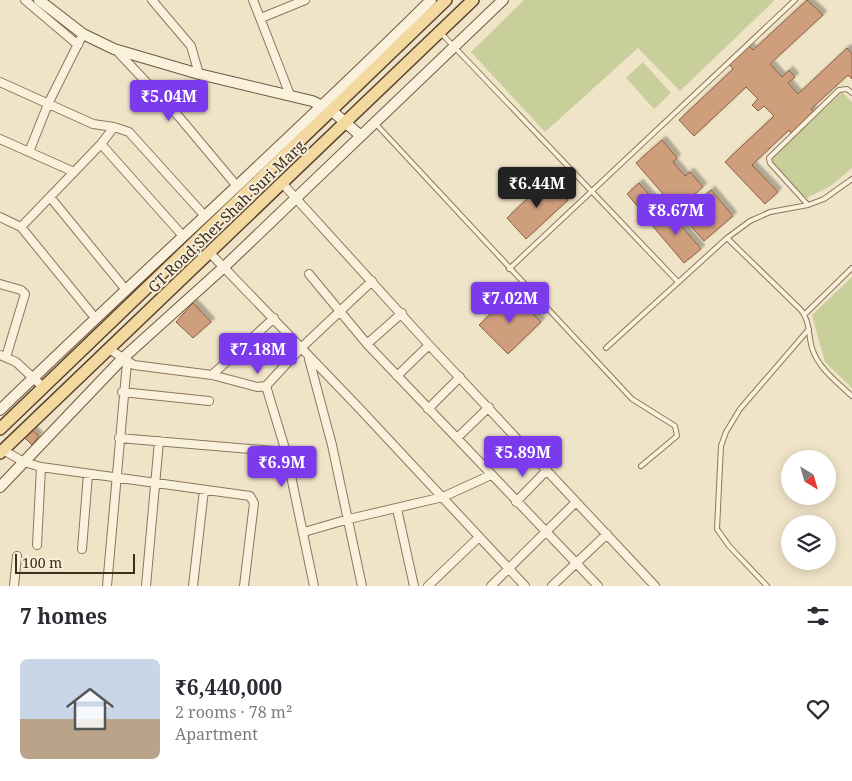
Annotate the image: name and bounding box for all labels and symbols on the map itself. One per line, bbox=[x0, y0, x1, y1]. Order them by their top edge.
pin: ₹5.04M bbox=[128, 80, 210, 122]
street label: GT Road;Sher Shah Suri Marg bbox=[143, 135, 309, 297]
pin: ₹6.44M bbox=[496, 166, 578, 209]
pin: ₹8.67M bbox=[635, 194, 717, 236]
pin: ₹7.02M bbox=[469, 282, 551, 324]
pin: ₹7.18M bbox=[217, 332, 299, 375]
pin: ₹5.89M bbox=[482, 436, 564, 478]
pin: ₹6.9M bbox=[247, 446, 317, 488]
north arrow bbox=[781, 450, 836, 505]
scale bar bbox=[15, 551, 135, 574]

